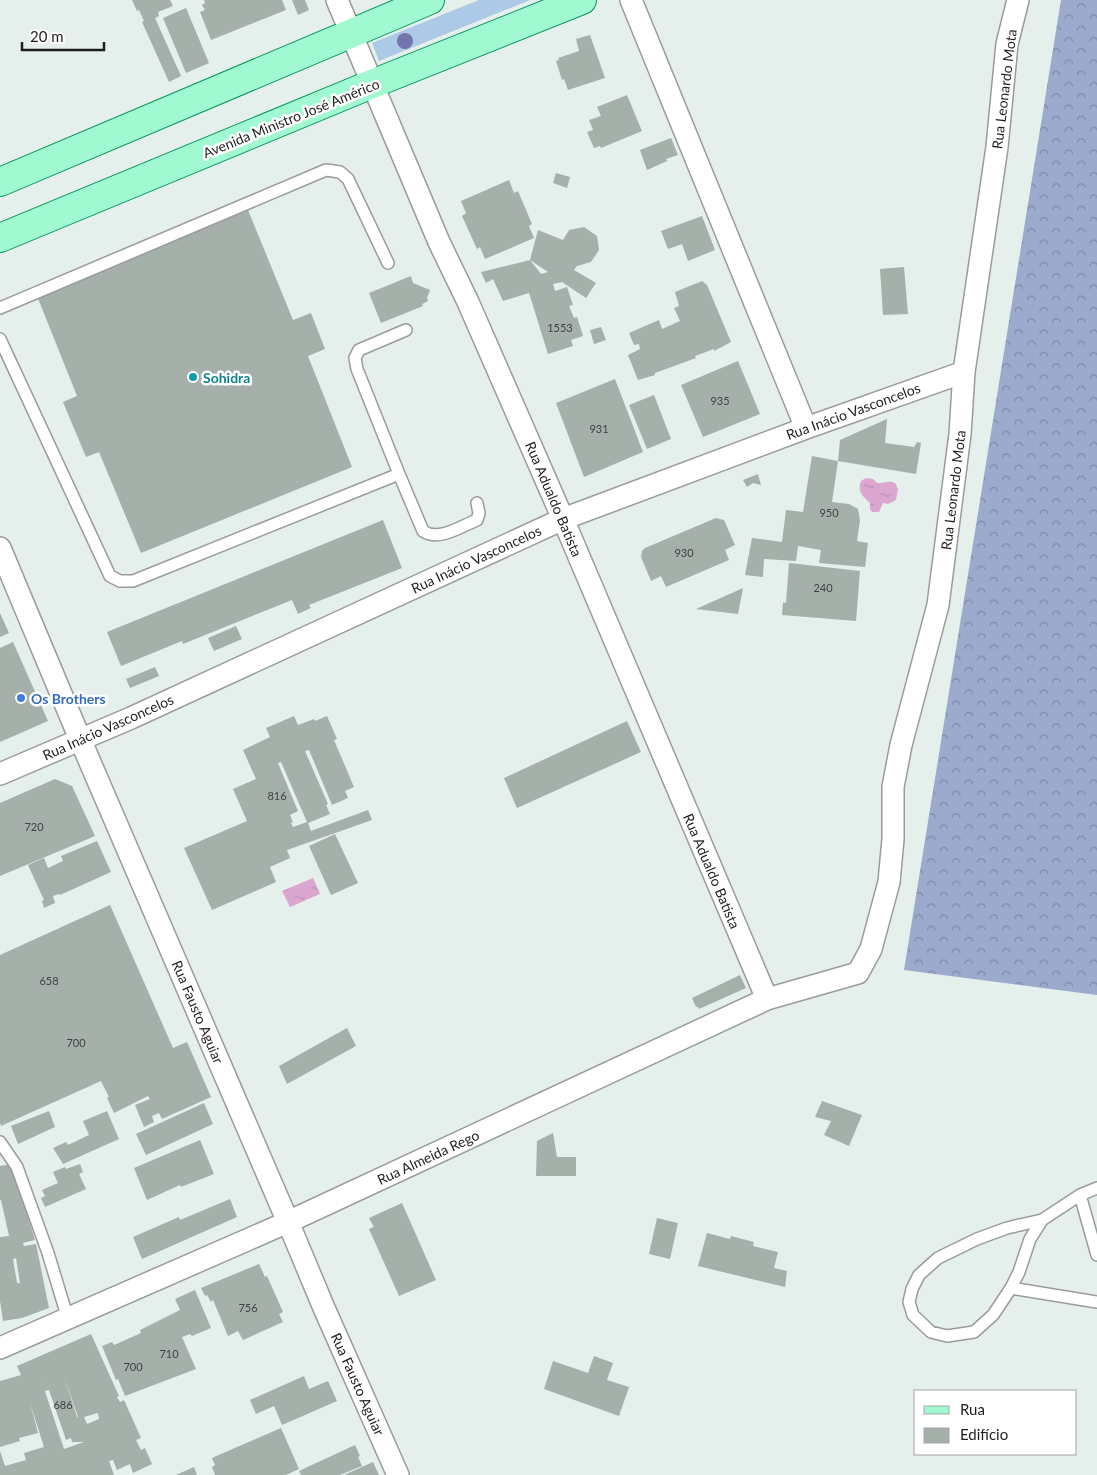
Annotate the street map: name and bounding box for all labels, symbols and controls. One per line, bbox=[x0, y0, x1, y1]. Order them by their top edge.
scale bar bbox=[22, 20, 105, 52]
text: 20 m bbox=[30, 27, 64, 45]
street label: Rua Leonardo Mota bbox=[988, 28, 1020, 150]
street label: Avenida Ministro José Américo bbox=[200, 75, 382, 161]
house number: 1553 bbox=[547, 321, 573, 334]
place label: Sohidra bbox=[203, 369, 250, 386]
marker: Sohidra bbox=[187, 371, 199, 383]
street label: Rua Inácio Vasconcelos bbox=[784, 379, 922, 443]
house number: 935 bbox=[710, 394, 730, 407]
house number: 931 bbox=[589, 422, 609, 435]
street label: Rua Leonardo Mota bbox=[937, 429, 969, 551]
street label: Rua Adualdo Batista bbox=[522, 439, 586, 559]
house number: 950 bbox=[819, 506, 839, 519]
street label: Rua Inácio Vasconcelos bbox=[408, 521, 544, 597]
house number: 930 bbox=[674, 546, 694, 559]
house number: 240 bbox=[813, 581, 833, 594]
place label: Os Brothers bbox=[31, 690, 106, 707]
street label: Rua Inácio Vasconcelos bbox=[40, 690, 176, 764]
marker: Os Brothers bbox=[15, 692, 27, 704]
house number: 816 bbox=[267, 789, 287, 802]
street label: Rua Adualdo Batista bbox=[680, 811, 744, 931]
house number: 720 bbox=[24, 820, 44, 833]
street label: Rua Fausto Aguiar bbox=[169, 958, 227, 1066]
house number: 658 bbox=[39, 974, 59, 987]
house number: 700 bbox=[66, 1036, 86, 1049]
street label: Rua Almeida Rego bbox=[374, 1126, 482, 1188]
house number: 756 bbox=[238, 1301, 258, 1314]
street label: Rua Fausto Aguiar bbox=[328, 1330, 388, 1438]
house number: 710 bbox=[159, 1347, 179, 1360]
house number: 700 bbox=[123, 1360, 143, 1373]
legend bbox=[914, 1390, 1077, 1455]
house number: 686 bbox=[53, 1398, 73, 1411]
text: Rua bbox=[960, 1400, 985, 1418]
text: Edifício bbox=[960, 1425, 1008, 1443]

